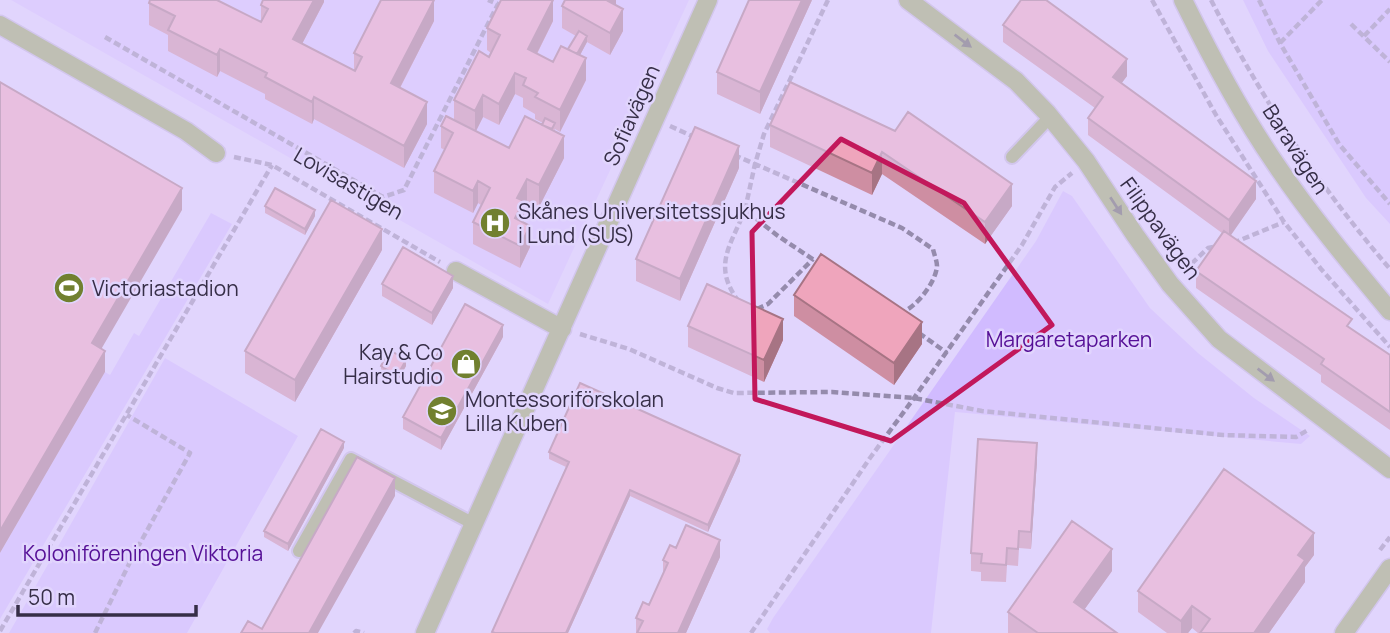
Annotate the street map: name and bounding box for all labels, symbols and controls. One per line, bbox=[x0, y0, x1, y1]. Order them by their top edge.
one-way arrow bbox=[953, 34, 972, 48]
street label: Sofiavägen bbox=[596, 60, 666, 170]
street label: Baravägen bbox=[1257, 99, 1335, 199]
street label: Lovisastigen bbox=[289, 140, 409, 226]
street label: Filippavägen bbox=[1114, 171, 1208, 285]
place label: Skånes Universitetssjukhus i Lund (SUS) bbox=[518, 197, 786, 249]
one-way arrow bbox=[1109, 197, 1122, 216]
hospital icon: Skånes Universitetssjukhus i Lund (SUS) bbox=[478, 206, 512, 240]
sports icon: Victoriastadion bbox=[52, 271, 86, 305]
place label: Victoriastadion bbox=[92, 274, 239, 302]
park label: Margaretaparken bbox=[986, 325, 1152, 353]
place label: Kay & Co Hairstudio bbox=[343, 338, 443, 390]
shop icon: Kay & Co Hairstudio bbox=[449, 347, 483, 381]
one-way arrow bbox=[1257, 367, 1275, 382]
place label: Montessoriförskolan Lilla Kuben bbox=[465, 385, 664, 437]
school or university icon: Montessoriförskolan Lilla Kuben bbox=[425, 394, 459, 428]
park label: Koloniföreningen Viktoria bbox=[23, 539, 263, 567]
scale bar bbox=[18, 574, 196, 618]
text: 50 m bbox=[28, 583, 75, 611]

